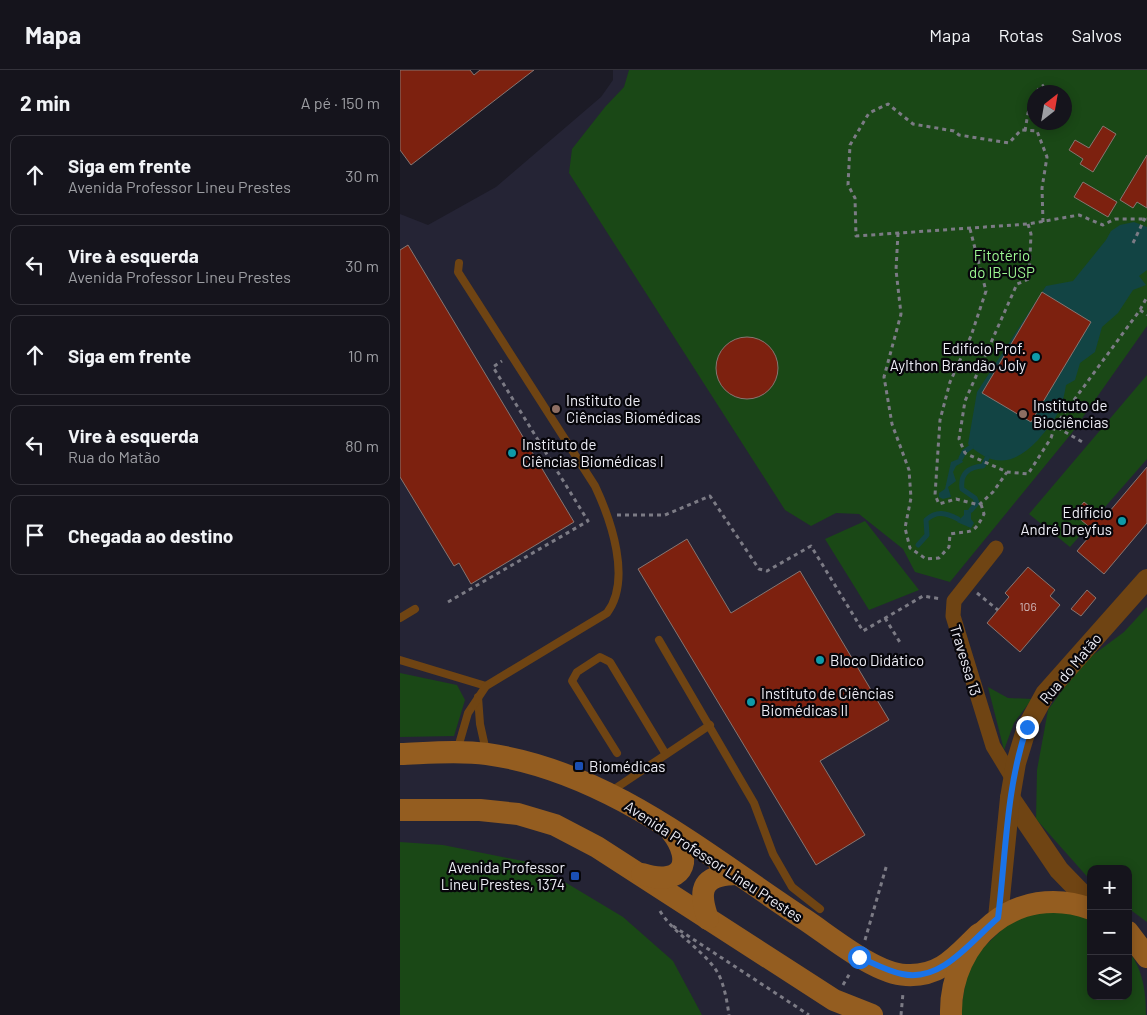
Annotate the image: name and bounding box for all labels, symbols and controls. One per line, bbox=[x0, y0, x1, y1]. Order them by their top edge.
text: Mapa bbox=[25, 20, 81, 49]
text: Mapa bbox=[929, 24, 970, 46]
text: Rotas bbox=[998, 24, 1043, 46]
text: Salvos bbox=[1071, 24, 1122, 46]
north arrow bbox=[1027, 85, 1072, 130]
text: 2 min bbox=[20, 90, 70, 115]
text: A pé · 150 m bbox=[301, 93, 380, 112]
text: Siga em frente bbox=[68, 154, 191, 177]
icon: ahead bbox=[21, 161, 49, 189]
text: 30 m bbox=[345, 166, 379, 185]
text: Avenida Professor Lineu Prestes bbox=[68, 177, 291, 196]
text: Vire à esquerda bbox=[68, 244, 199, 267]
park label: Fitotério do IB-USP bbox=[969, 246, 1035, 281]
icon: left bbox=[21, 251, 49, 279]
text: 30 m bbox=[345, 256, 379, 275]
text: Avenida Professor Lineu Prestes bbox=[68, 267, 291, 286]
place label: Edifício Prof. Aylthon Brandão Joly bbox=[890, 339, 1026, 374]
icon: ahead bbox=[21, 341, 49, 369]
text: Siga em frente bbox=[68, 344, 191, 367]
text: 10 m bbox=[348, 346, 379, 365]
marker: Edifício Prof. Aylthon Brandão Joly bbox=[1030, 351, 1042, 363]
place label: Instituto de Ciências Biomédicas bbox=[566, 391, 701, 426]
place label: Instituto de Biociências bbox=[1033, 396, 1109, 431]
marker: Instituto de Ciências Biomédicas bbox=[550, 403, 562, 415]
marker: Instituto de Biociências bbox=[1017, 408, 1029, 420]
text: Vire à esquerda bbox=[68, 424, 199, 447]
icon: left bbox=[21, 431, 49, 459]
place label: Instituto de Ciências Biomédicas I bbox=[522, 435, 664, 470]
text: 80 m bbox=[345, 436, 379, 455]
text: Rua do Matão bbox=[68, 447, 161, 466]
marker: Instituto de Ciências Biomédicas I bbox=[506, 447, 518, 459]
place label: Edifício André Dreyfus bbox=[1020, 503, 1112, 538]
marker: Edifício André Dreyfus bbox=[1116, 515, 1128, 527]
icon: arrive bbox=[21, 521, 49, 549]
text: Chegada ao destino bbox=[68, 524, 233, 547]
house number: 106 bbox=[1019, 599, 1037, 613]
street label: Travessa 13 bbox=[947, 622, 985, 698]
street label: Rua do Matão bbox=[1035, 629, 1105, 707]
place label: Bloco Didático bbox=[830, 651, 924, 669]
marker: Bloco Didático bbox=[814, 654, 826, 666]
place label: Instituto de Ciências Biomédicas II bbox=[761, 684, 894, 719]
marker: Instituto de Ciências Biomédicas II bbox=[745, 696, 757, 708]
route end bbox=[1016, 716, 1039, 739]
place label: Biomédicas bbox=[589, 757, 665, 775]
marker: Biomédicas bbox=[573, 760, 585, 772]
street label: Avenida Professor Lineu Prestes bbox=[621, 797, 807, 925]
place label: Avenida Professor Lineu Prestes, 1374 bbox=[441, 858, 566, 893]
map controls bbox=[1087, 865, 1132, 1000]
button: + bbox=[1087, 865, 1132, 910]
marker: Avenida Professor Lineu Prestes, 1374 bbox=[569, 870, 581, 882]
button: − bbox=[1087, 910, 1132, 955]
route start bbox=[848, 946, 871, 969]
button: layers bbox=[1087, 955, 1132, 1000]

